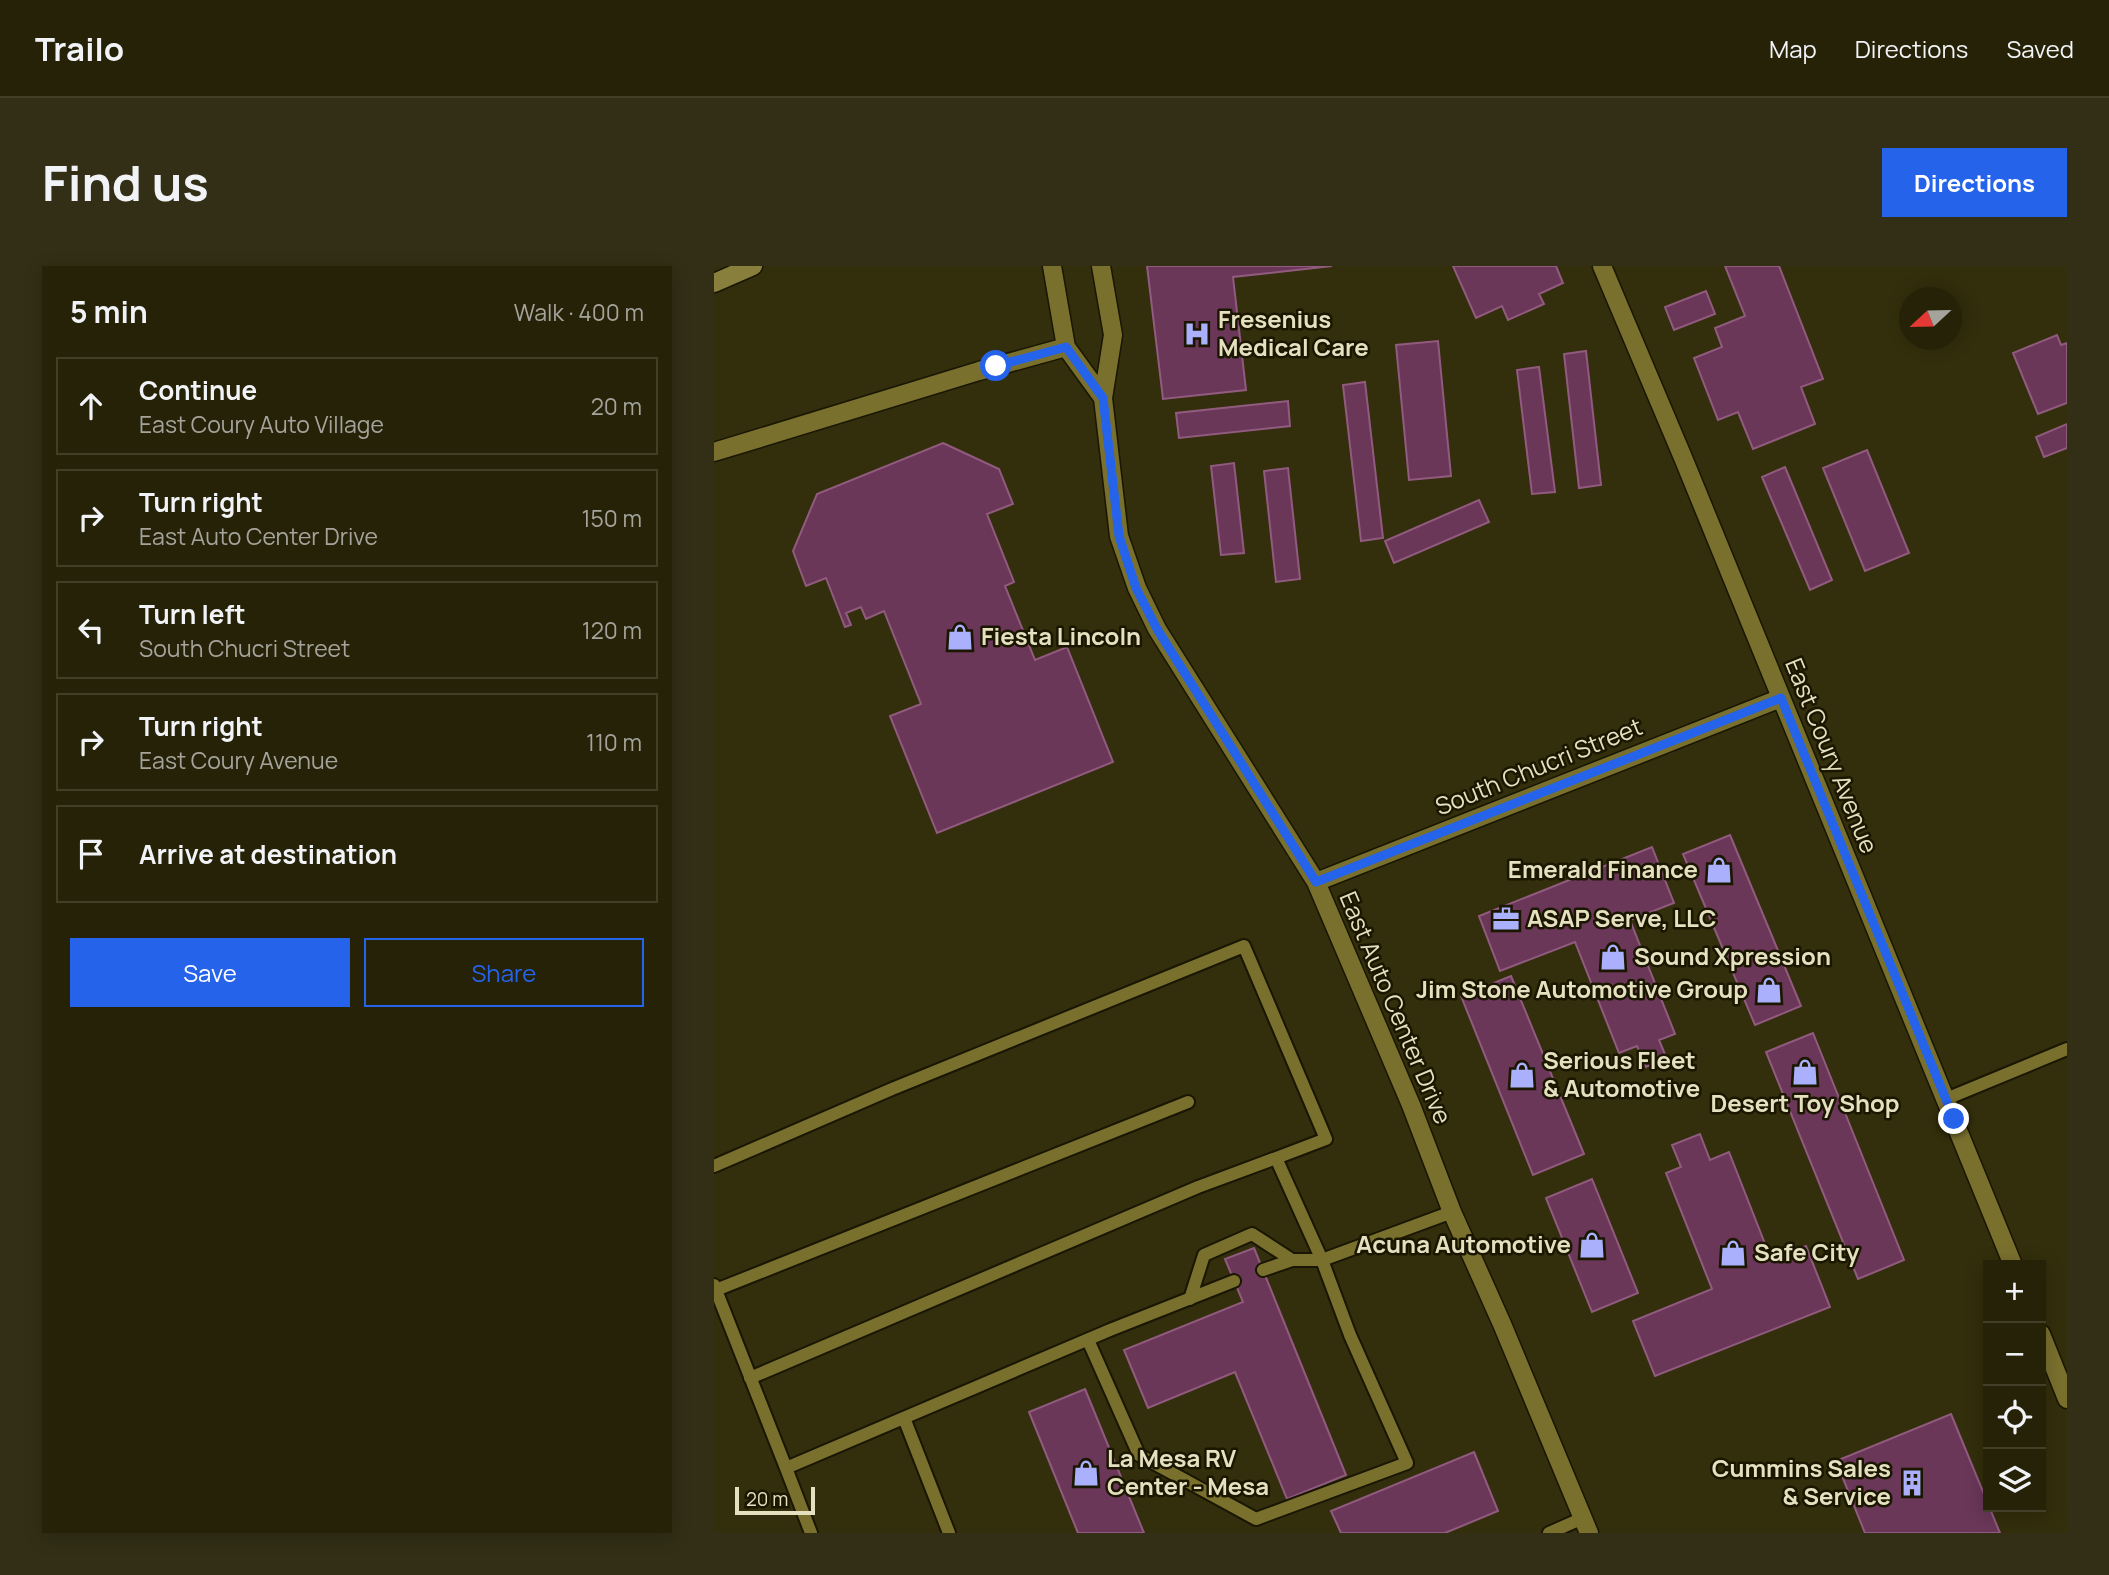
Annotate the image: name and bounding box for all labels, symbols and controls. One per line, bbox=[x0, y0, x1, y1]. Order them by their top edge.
text: Trailo bbox=[35, 26, 124, 71]
text: Map bbox=[1769, 32, 1817, 65]
text: Directions bbox=[1855, 32, 1968, 65]
text: Saved bbox=[2006, 32, 2074, 65]
button: Directions bbox=[1882, 148, 2067, 217]
text: Find us bbox=[42, 149, 209, 216]
north arrow bbox=[1899, 287, 1962, 350]
text: 5 min bbox=[70, 291, 148, 332]
text: Walk · 400 m bbox=[514, 296, 644, 328]
place label: Fresenius Medical Care bbox=[1218, 302, 1369, 363]
hospital icon: Fresenius Medical Care bbox=[1182, 319, 1212, 349]
route start bbox=[980, 350, 1011, 381]
text: Continue bbox=[139, 372, 257, 408]
icon: ahead bbox=[72, 387, 110, 425]
text: 20 m bbox=[591, 390, 642, 422]
text: East Coury Auto Village bbox=[139, 408, 384, 440]
text: Turn right bbox=[139, 484, 263, 520]
icon: right bbox=[72, 499, 110, 537]
text: 150 m bbox=[582, 502, 642, 534]
text: East Auto Center Drive bbox=[139, 520, 378, 552]
text: Turn left bbox=[139, 596, 246, 632]
icon: left bbox=[72, 611, 110, 649]
text: 120 m bbox=[582, 614, 642, 646]
place label: Fiesta Lincoln bbox=[981, 619, 1141, 652]
shop icon: Fiesta Lincoln bbox=[945, 622, 975, 652]
text: South Chucri Street bbox=[139, 632, 350, 664]
street label: East Coury Avenue bbox=[1778, 653, 1887, 858]
text: Turn right bbox=[139, 708, 263, 744]
street label: South Chucri Street bbox=[1430, 709, 1647, 822]
icon: right bbox=[72, 723, 110, 761]
text: 110 m bbox=[586, 726, 642, 758]
text: East Coury Avenue bbox=[139, 744, 338, 776]
icon: arrive bbox=[72, 835, 110, 873]
text: Arrive at destination bbox=[139, 836, 397, 872]
place label: Emerald Finance bbox=[1508, 852, 1698, 885]
shop icon: Emerald Finance bbox=[1704, 855, 1734, 885]
street label: East Auto Center Drive bbox=[1332, 886, 1460, 1129]
place label: ASAP Serve, LLC bbox=[1527, 901, 1717, 934]
office icon: ASAP Serve, LLC bbox=[1491, 904, 1521, 934]
button: Save bbox=[70, 938, 350, 1007]
button: Share bbox=[364, 938, 644, 1007]
place label: Sound Xpression bbox=[1634, 939, 1831, 972]
shop icon: Sound Xpression bbox=[1598, 942, 1628, 972]
place label: Jim Stone Automotive Group bbox=[1416, 972, 1748, 1005]
shop icon: Jim Stone Automotive Group bbox=[1754, 975, 1784, 1005]
place label: Serious Fleet & Automotive bbox=[1543, 1043, 1700, 1104]
shop icon: Desert Toy Shop bbox=[1790, 1057, 1820, 1087]
shop icon: Serious Fleet & Automotive bbox=[1507, 1060, 1537, 1090]
place label: Desert Toy Shop bbox=[1710, 1086, 1900, 1119]
route end bbox=[1938, 1103, 1969, 1134]
place label: Acuna Automotive bbox=[1356, 1227, 1571, 1260]
shop icon: Acuna Automotive bbox=[1577, 1230, 1607, 1260]
place label: Safe City bbox=[1754, 1235, 1860, 1268]
shop icon: Safe City bbox=[1718, 1238, 1748, 1268]
map controls bbox=[1983, 1260, 2046, 1512]
button: + bbox=[1983, 1260, 2046, 1323]
button: − bbox=[1983, 1323, 2046, 1386]
button: locate bbox=[1983, 1386, 2046, 1449]
place label: La Mesa RV Center - Mesa bbox=[1107, 1441, 1269, 1502]
button: layers bbox=[1983, 1449, 2046, 1512]
place label: Cummins Sales & Service bbox=[1712, 1451, 1891, 1512]
shop icon: La Mesa RV Center - Mesa bbox=[1071, 1458, 1101, 1488]
building icon: Cummins Sales & Service bbox=[1897, 1468, 1927, 1498]
scale bar bbox=[735, 1484, 816, 1516]
text: 20 m bbox=[746, 1486, 788, 1512]

